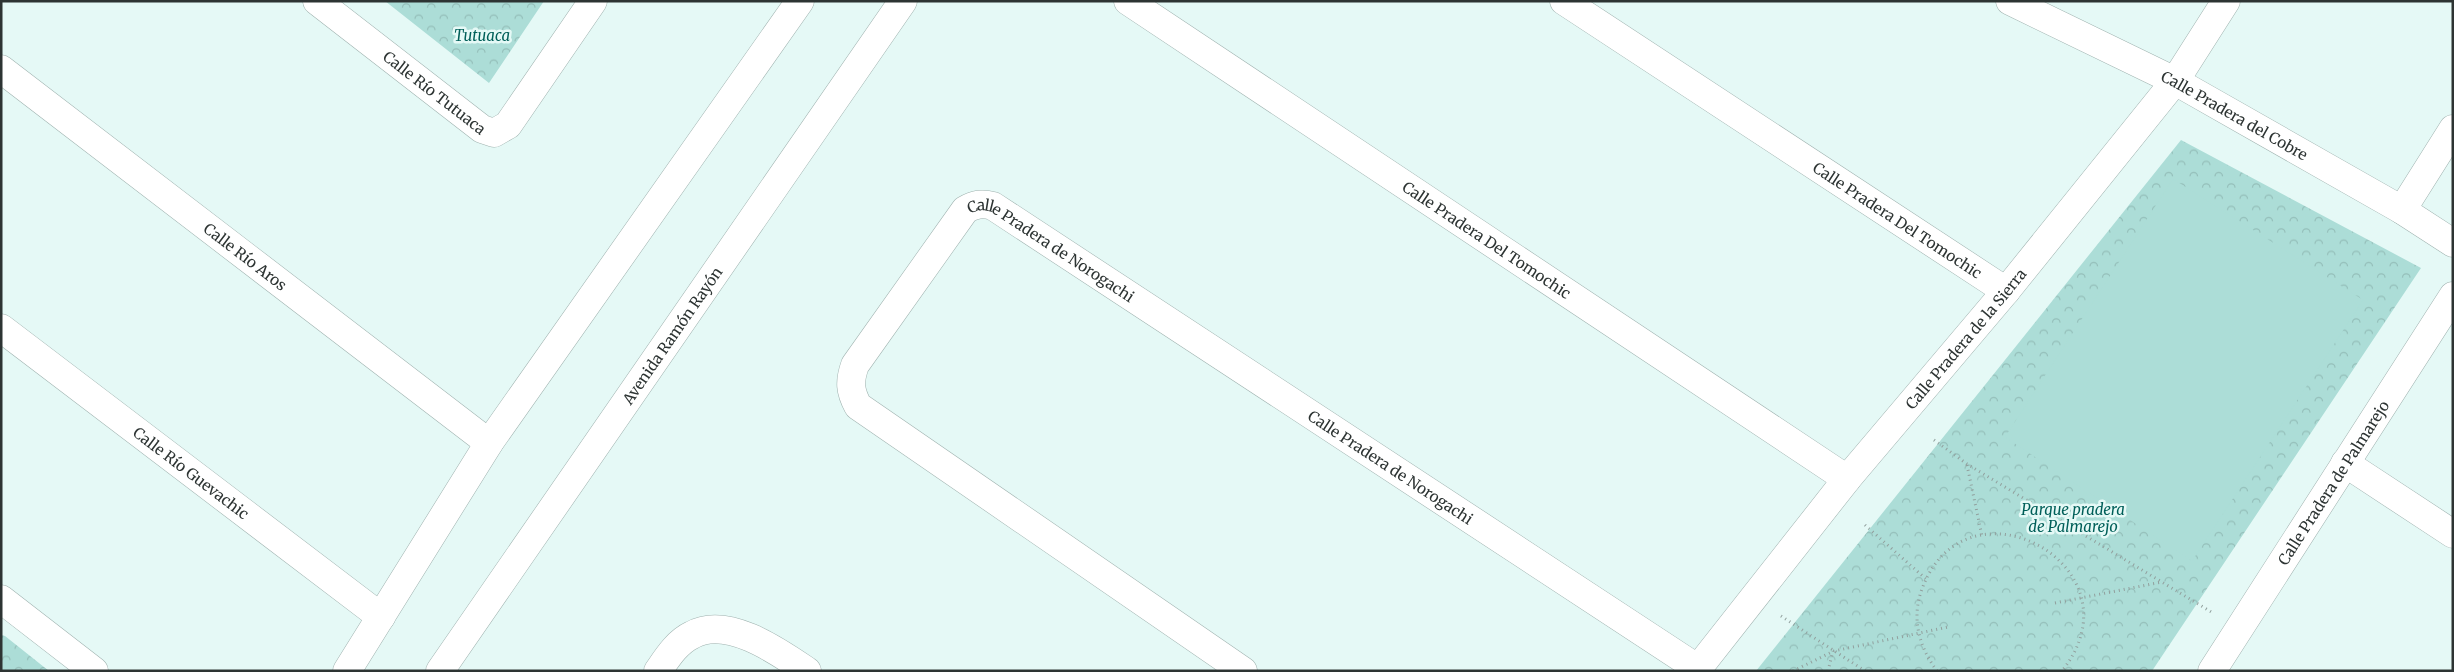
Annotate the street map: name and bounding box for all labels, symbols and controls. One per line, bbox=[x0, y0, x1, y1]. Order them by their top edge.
park label: Tutuaca bbox=[454, 26, 510, 45]
street label: Calle Río Tutuaca bbox=[380, 47, 490, 138]
street label: Calle Pradera del Cobre bbox=[2158, 66, 2311, 164]
street label: Calle Pradera Del Tomochic bbox=[1809, 158, 1986, 282]
street label: Calle Pradera Del Tomochic bbox=[1399, 177, 1575, 303]
street label: Calle Pradera de Norogachi bbox=[964, 195, 1138, 306]
street label: Calle Río Aros bbox=[200, 219, 291, 294]
street label: Avenida Ramón Rayón bbox=[617, 263, 726, 408]
street label: Calle Pradera de la Sierra bbox=[1901, 264, 2030, 413]
street label: Calle Pradera de Palmarejo bbox=[2273, 397, 2393, 568]
street label: Calle Pradera de Norogachi bbox=[1305, 406, 1477, 528]
street label: Calle Río Guevachic bbox=[130, 423, 253, 523]
park label: Parque pradera de Palmarejo bbox=[2021, 500, 2125, 536]

